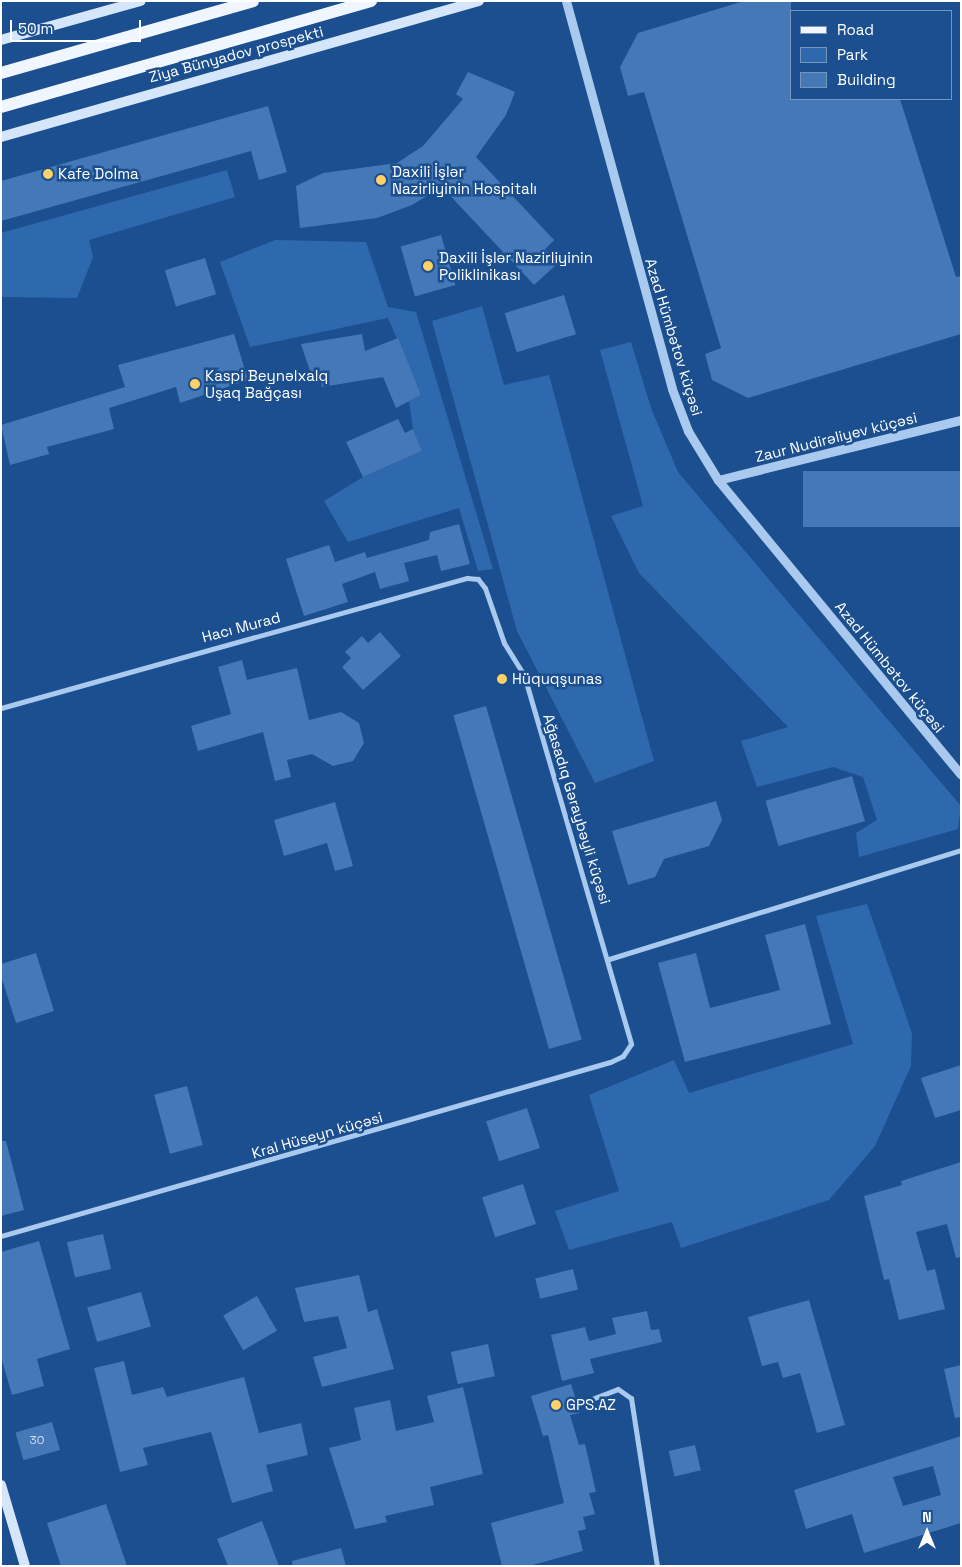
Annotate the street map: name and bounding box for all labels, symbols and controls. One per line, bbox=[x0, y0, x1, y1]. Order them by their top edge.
scale bar bbox=[12, 10, 144, 42]
legend bbox=[790, 10, 952, 100]
text: 50 m bbox=[18, 19, 53, 38]
text: Road bbox=[837, 20, 874, 39]
street label: Ziya Bünyadov prospekti bbox=[147, 22, 325, 86]
text: Park bbox=[837, 45, 868, 64]
text: Building bbox=[837, 70, 896, 89]
place label: Daxili İşlər Nazirliyinin Hospitalı bbox=[392, 162, 537, 197]
place label: Kafe Dolma bbox=[58, 165, 139, 183]
marker: Kafe Dolma bbox=[42, 168, 54, 180]
marker: Daxili İşlər Nazirliyinin Hospitalı bbox=[374, 173, 388, 187]
place label: Daxili İşlər Nazirliyinin Poliklinikası bbox=[439, 248, 593, 283]
street label: Azad Hümbətov küçəsi bbox=[641, 256, 707, 418]
marker: Daxili İşlər Nazirliyinin Poliklinikası bbox=[421, 259, 435, 273]
place label: Kaspi Beynəlxalq Uşaq Bağçası bbox=[205, 366, 328, 401]
marker: Kaspi Beynəlxalq Uşaq Bağçası bbox=[189, 378, 201, 390]
street label: Zaur Nudirəliyev küçəsi bbox=[753, 408, 919, 466]
street label: Azad Hümbətov küçəsi bbox=[832, 598, 948, 736]
street label: Hacı Murad bbox=[200, 608, 282, 646]
place label: Hüquqşunas bbox=[512, 670, 602, 688]
marker: Hüquqşunas bbox=[496, 673, 508, 685]
street label: Ağasadıq Gəraybəyli küçəsi bbox=[539, 712, 615, 906]
street label: Kral Hüseyn küçəsi bbox=[249, 1108, 385, 1162]
place label: GPS.AZ bbox=[566, 1396, 616, 1414]
marker: GPS.AZ bbox=[550, 1399, 562, 1411]
house number: 30 bbox=[30, 1434, 44, 1448]
north arrow bbox=[902, 1507, 952, 1557]
text: N bbox=[922, 1508, 932, 1526]

